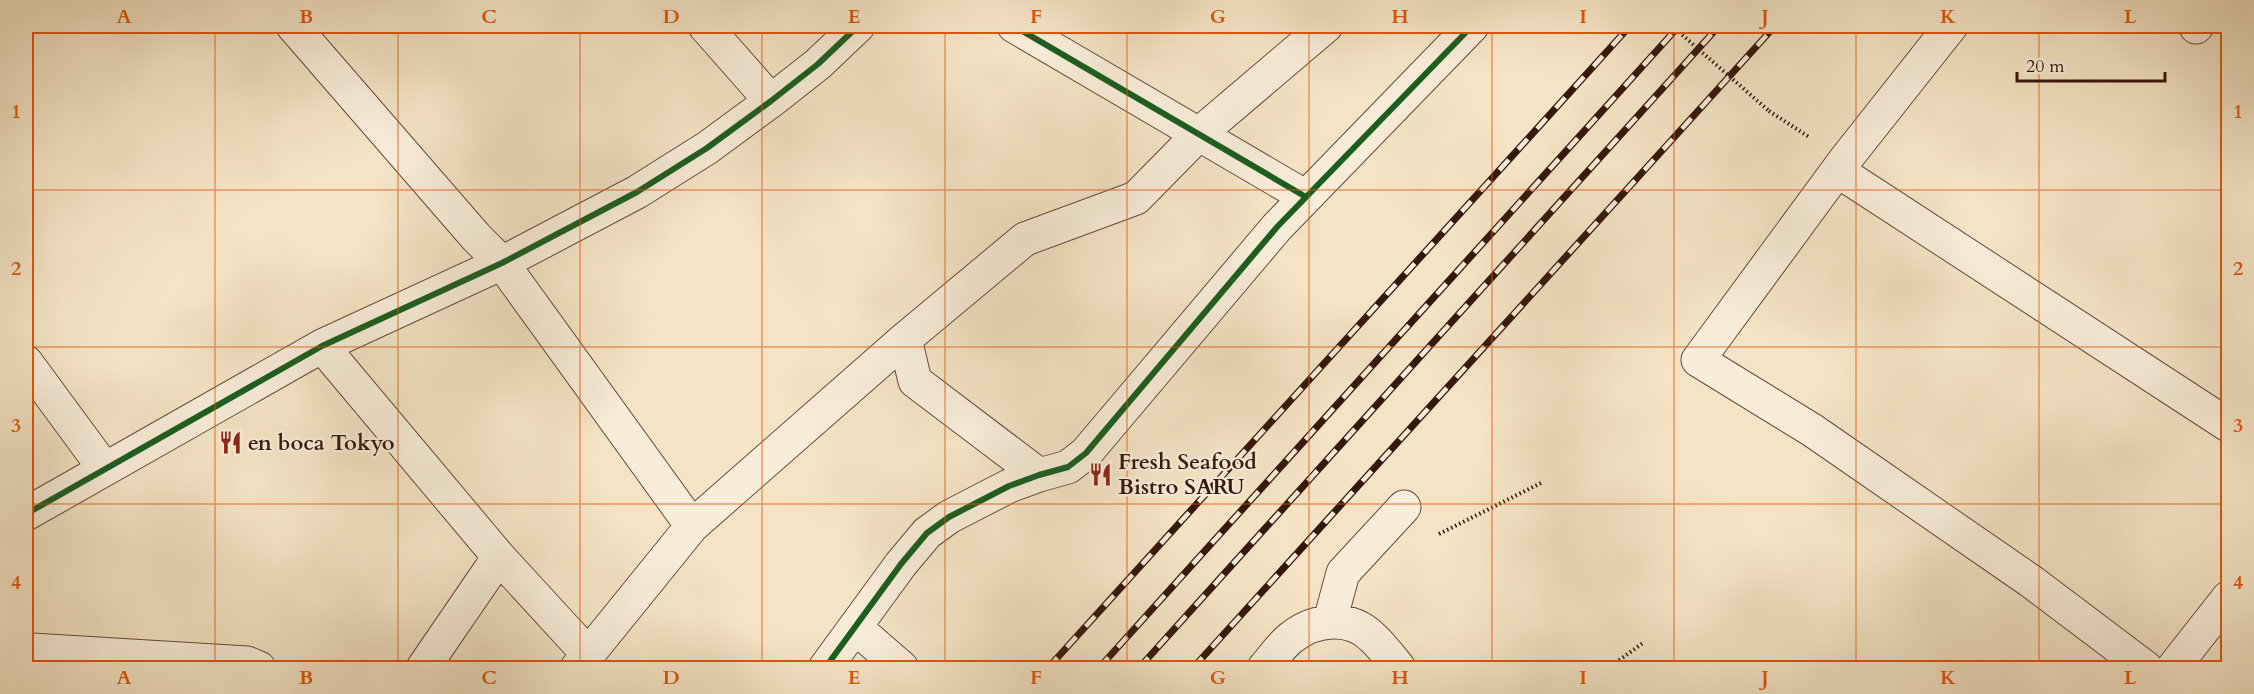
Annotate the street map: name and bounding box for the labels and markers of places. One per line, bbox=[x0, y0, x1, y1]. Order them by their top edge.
place label: en boca Tokyo bbox=[248, 428, 395, 458]
restaurant icon: en boca Tokyo bbox=[217, 429, 243, 455]
place label: Fresh Seafood Bistro SARU bbox=[1118, 447, 1257, 502]
restaurant icon: Fresh Seafood Bistro SARU bbox=[1087, 461, 1113, 487]

